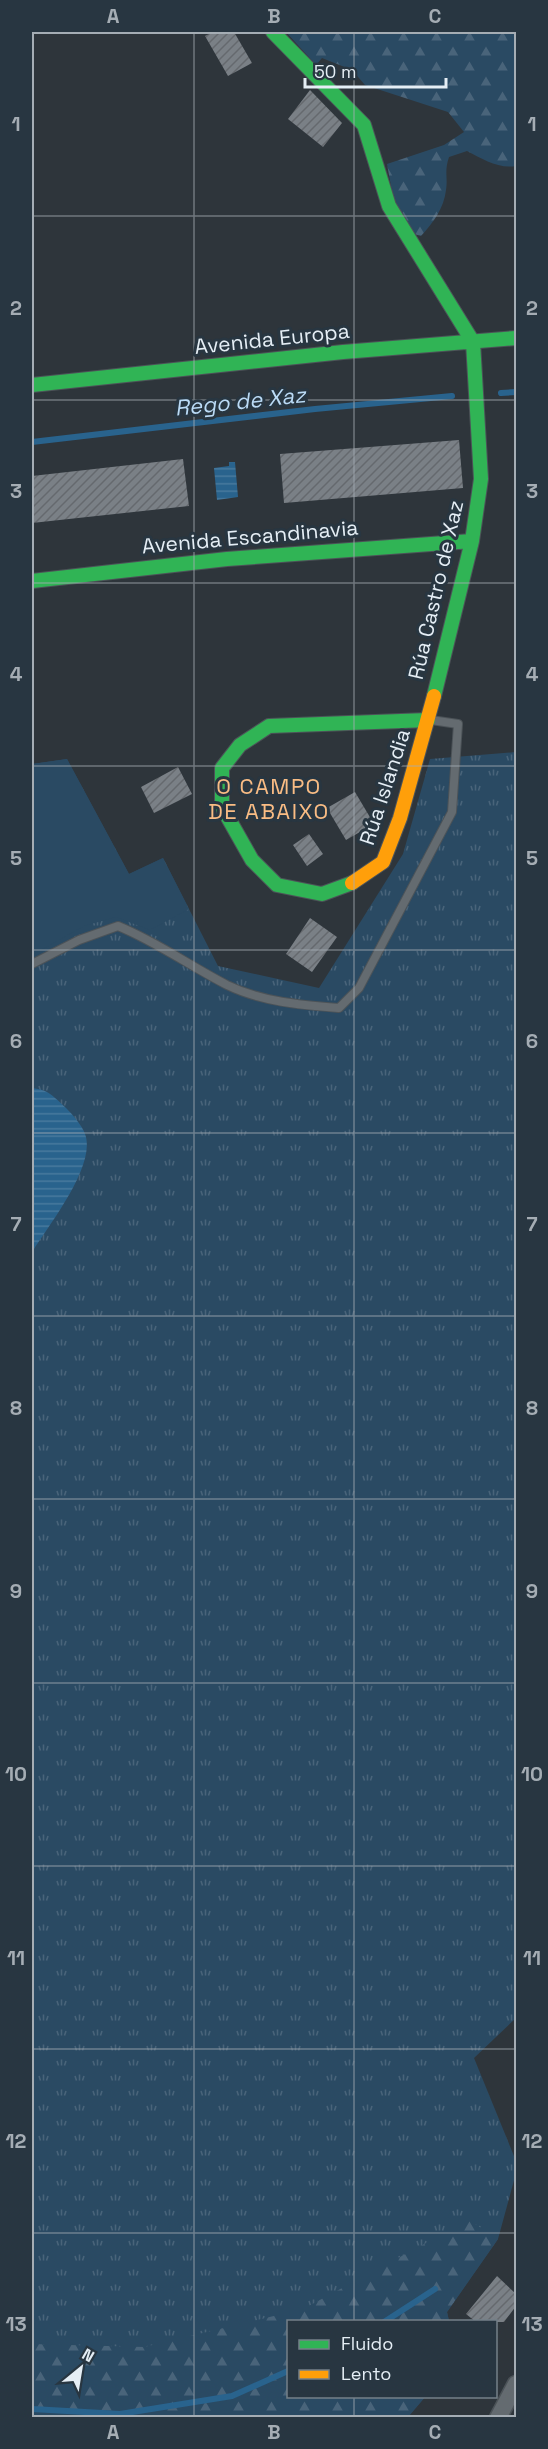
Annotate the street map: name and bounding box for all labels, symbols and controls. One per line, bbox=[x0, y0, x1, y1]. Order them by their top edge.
text: A bbox=[107, 3, 120, 29]
text: B bbox=[267, 3, 281, 29]
text: C bbox=[429, 3, 442, 29]
scale bar bbox=[305, 51, 446, 89]
text: 50 m bbox=[314, 60, 356, 83]
text: 1 bbox=[11, 111, 21, 137]
text: 1 bbox=[527, 111, 537, 137]
text: 2 bbox=[10, 295, 22, 321]
text: 2 bbox=[526, 295, 538, 321]
street label: Avenida Europa bbox=[193, 317, 351, 360]
water label: Rego de Xaz bbox=[173, 380, 308, 422]
text: 3 bbox=[10, 478, 22, 504]
text: 3 bbox=[526, 478, 538, 504]
street label: Rúa Castro de Xaz bbox=[402, 498, 469, 682]
street label: Avenida Escandinavia bbox=[141, 514, 359, 559]
text: 4 bbox=[10, 661, 23, 687]
text: 4 bbox=[526, 661, 539, 687]
street label: Rúa Islandia bbox=[353, 725, 416, 848]
district label: O CAMPO DE ABAIXO bbox=[208, 772, 330, 825]
text: 5 bbox=[10, 845, 22, 871]
text: 5 bbox=[526, 845, 538, 871]
text: 6 bbox=[10, 1028, 22, 1054]
text: 6 bbox=[526, 1028, 538, 1054]
text: 7 bbox=[10, 1211, 22, 1237]
text: 7 bbox=[526, 1211, 538, 1237]
text: 8 bbox=[10, 1395, 22, 1421]
text: 8 bbox=[526, 1395, 538, 1421]
text: 9 bbox=[10, 1578, 22, 1604]
text: 9 bbox=[526, 1578, 538, 1604]
text: 10 bbox=[5, 1761, 27, 1787]
text: 10 bbox=[521, 1761, 543, 1787]
text: 11 bbox=[7, 1945, 25, 1971]
text: 11 bbox=[523, 1945, 541, 1971]
text: 12 bbox=[6, 2128, 27, 2154]
text: 12 bbox=[522, 2128, 543, 2154]
text: 13 bbox=[5, 2311, 27, 2337]
text: 13 bbox=[521, 2311, 543, 2337]
legend bbox=[287, 2320, 497, 2398]
text: Fluido bbox=[341, 2332, 393, 2355]
north arrow bbox=[51, 2338, 111, 2398]
text: N bbox=[78, 2344, 98, 2367]
text: Lento bbox=[341, 2362, 391, 2385]
text: A bbox=[107, 2419, 120, 2445]
text: B bbox=[267, 2419, 281, 2445]
text: C bbox=[429, 2419, 442, 2445]

